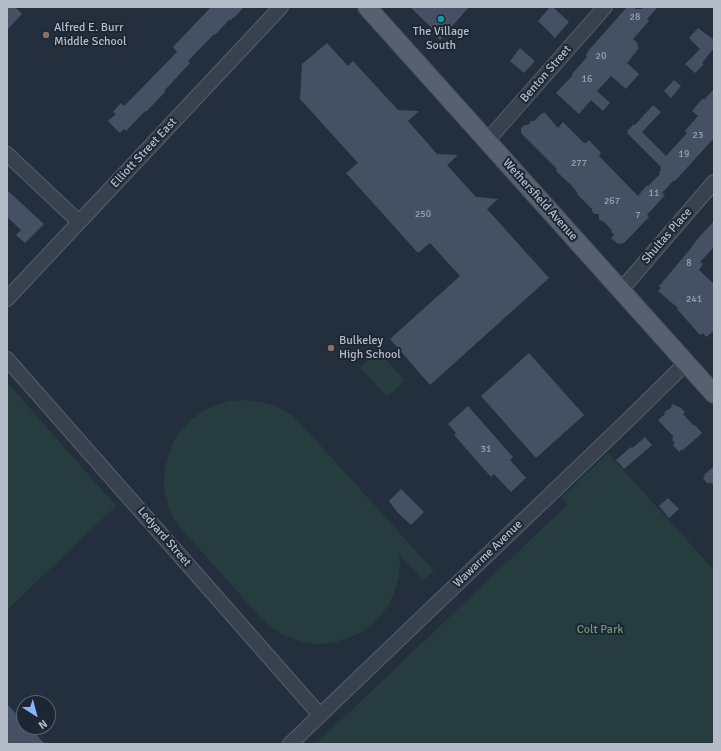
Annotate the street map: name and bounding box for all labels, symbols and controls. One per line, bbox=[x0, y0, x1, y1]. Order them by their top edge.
house number: 28 bbox=[630, 11, 640, 23]
marker: The Village South bbox=[436, 14, 446, 24]
place label: Alfred E. Burr Middle School bbox=[54, 21, 127, 49]
place label: The Village South bbox=[413, 25, 469, 53]
marker: Alfred E. Burr Middle School bbox=[41, 30, 51, 40]
street label: Benton Street bbox=[517, 43, 575, 105]
house number: 20 bbox=[596, 50, 606, 62]
house number: 16 bbox=[582, 73, 592, 85]
street label: Elliott Street East bbox=[108, 115, 180, 191]
house number: 23 bbox=[693, 129, 703, 141]
house number: 19 bbox=[679, 148, 689, 160]
street label: Wethersfield Avenue bbox=[499, 156, 581, 244]
house number: 277 bbox=[571, 157, 587, 169]
house number: 11 bbox=[649, 187, 659, 199]
house number: 267 bbox=[604, 195, 620, 207]
street label: Shultas Place bbox=[639, 205, 695, 267]
house number: 250 bbox=[415, 208, 431, 220]
house number: 7 bbox=[635, 209, 641, 221]
house number: 8 bbox=[686, 257, 692, 269]
house number: 241 bbox=[686, 293, 702, 305]
place label: Bulkeley High School bbox=[339, 334, 401, 362]
marker: Bulkeley High School bbox=[326, 343, 336, 353]
house number: 31 bbox=[481, 443, 491, 455]
street label: Ledyard Street bbox=[134, 504, 194, 570]
street label: Wawarme Avenue bbox=[450, 517, 526, 591]
park label: Colt Park bbox=[577, 623, 623, 637]
north arrow bbox=[16, 695, 56, 735]
text: N bbox=[36, 717, 50, 732]

